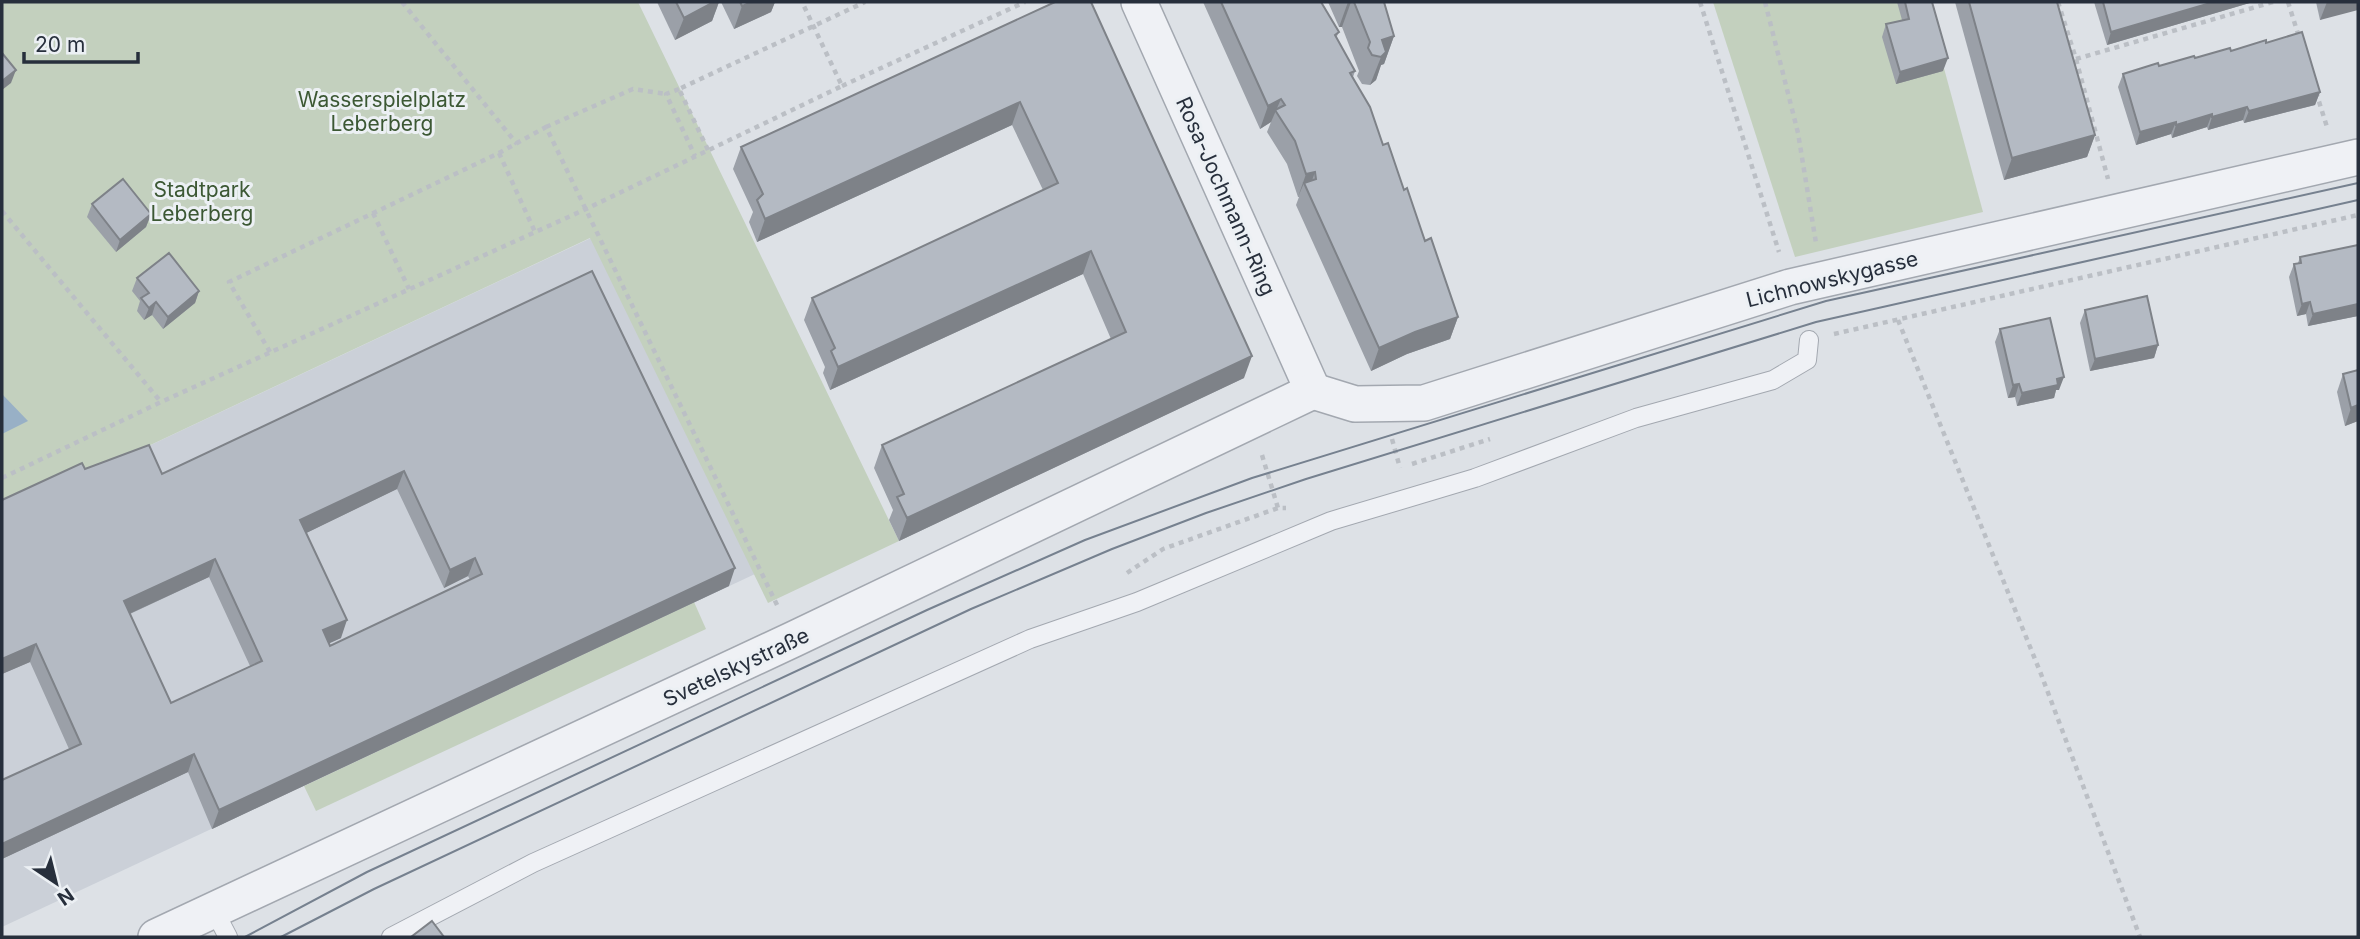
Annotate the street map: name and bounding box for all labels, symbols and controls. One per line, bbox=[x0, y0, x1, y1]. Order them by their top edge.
scale bar bbox=[24, 21, 138, 65]
text: 20 m bbox=[35, 32, 85, 57]
park label: Wasserspielplatz Leberberg bbox=[298, 87, 466, 136]
street label: Rosa-Jochmann-Ring bbox=[1171, 93, 1281, 299]
park label: Stadtpark Leberberg bbox=[151, 177, 254, 226]
street label: Lichnowskygasse bbox=[1743, 246, 1921, 312]
street label: Svetelskystraße bbox=[659, 622, 813, 712]
north arrow bbox=[21, 848, 91, 918]
text: N bbox=[53, 883, 78, 910]

